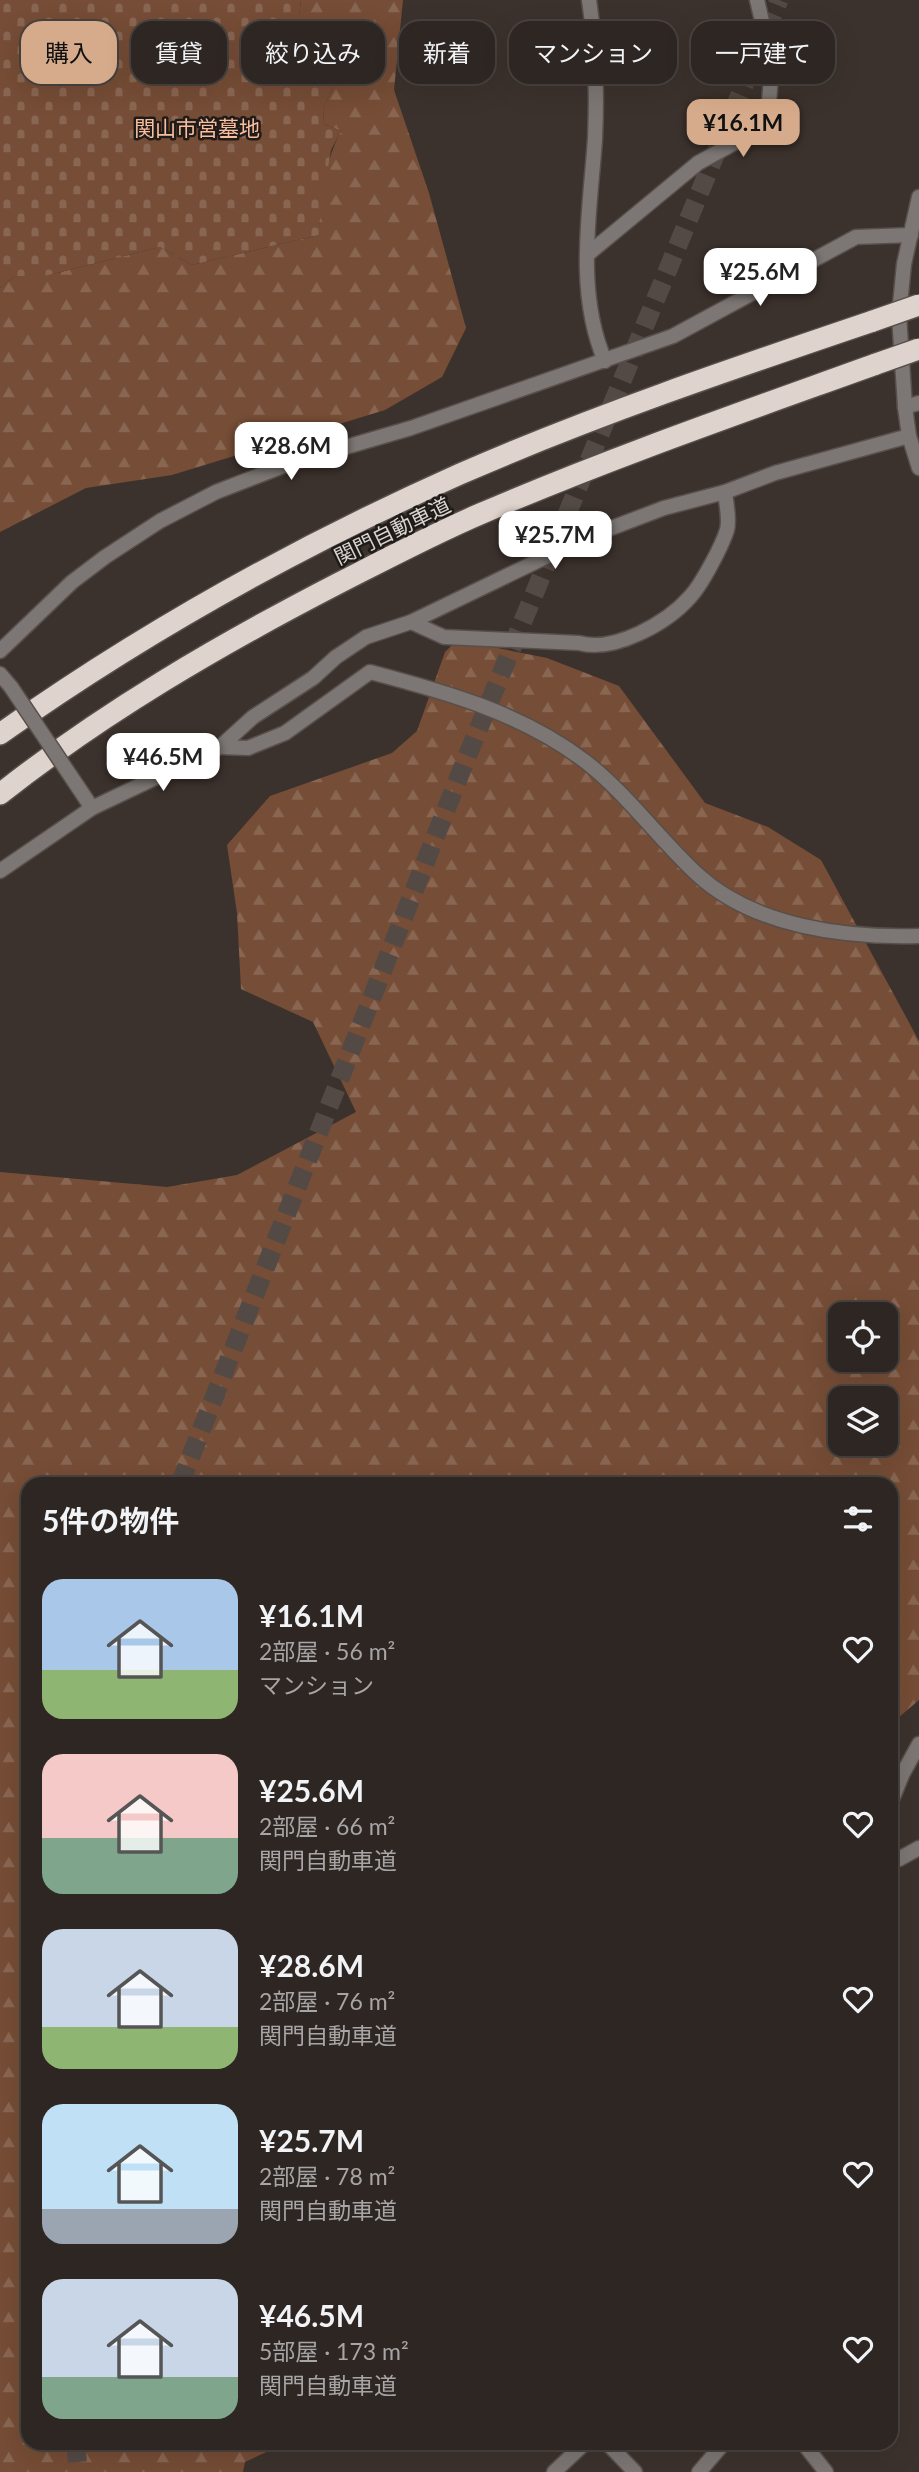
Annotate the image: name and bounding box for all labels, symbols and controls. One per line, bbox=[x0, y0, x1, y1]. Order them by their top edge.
chip: 購入 bbox=[21, 21, 117, 84]
chip: 賃貸 bbox=[131, 21, 227, 84]
chip: 絞り込み bbox=[241, 21, 385, 84]
chip: 新着 bbox=[399, 21, 495, 84]
chip: マンション bbox=[509, 21, 677, 84]
chip: 一戸建て bbox=[691, 21, 835, 84]
pin: ¥16.1M bbox=[686, 100, 800, 159]
text: ¥16.1M bbox=[703, 108, 783, 136]
park label: 関山市営墓地 bbox=[134, 115, 260, 140]
pin: ¥25.6M bbox=[703, 248, 817, 308]
text: ¥25.6M bbox=[720, 257, 800, 285]
pin: ¥28.6M bbox=[234, 422, 348, 482]
text: ¥28.6M bbox=[251, 431, 331, 459]
street label: 関門自動車道 bbox=[330, 491, 454, 569]
pin: ¥25.7M bbox=[498, 512, 612, 571]
text: ¥25.7M bbox=[515, 520, 595, 548]
pin: ¥46.5M bbox=[106, 734, 220, 793]
text: ¥46.5M bbox=[123, 742, 203, 770]
map controls bbox=[828, 1302, 898, 1456]
button: locate bbox=[828, 1302, 898, 1372]
button: layers bbox=[828, 1386, 898, 1456]
icon: filters bbox=[839, 1500, 877, 1538]
text: 5件の物件 bbox=[42, 1502, 179, 1538]
text: ¥16.1M bbox=[259, 1597, 364, 1633]
icon: home bbox=[98, 1607, 182, 1691]
icon: heart bbox=[839, 1630, 877, 1668]
text: 2部屋 · 56 m² bbox=[259, 1637, 395, 1665]
text: マンション bbox=[259, 1671, 374, 1699]
text: ¥25.6M bbox=[259, 1772, 364, 1808]
icon: home bbox=[98, 1782, 182, 1866]
icon: heart bbox=[839, 1805, 877, 1843]
text: 2部屋 · 66 m² bbox=[259, 1812, 395, 1840]
text: 関門自動車道 bbox=[259, 1846, 397, 1874]
text: ¥28.6M bbox=[259, 1947, 364, 1983]
icon: home bbox=[98, 1957, 182, 2041]
icon: heart bbox=[839, 1980, 877, 2018]
text: 2部屋 · 76 m² bbox=[259, 1987, 395, 2015]
text: 関門自動車道 bbox=[259, 2021, 397, 2049]
text: ¥25.7M bbox=[259, 2122, 364, 2158]
icon: home bbox=[98, 2132, 182, 2216]
icon: heart bbox=[839, 2155, 877, 2193]
text: 2部屋 · 78 m² bbox=[259, 2162, 395, 2190]
text: 関門自動車道 bbox=[259, 2196, 397, 2224]
text: ¥46.5M bbox=[259, 2297, 364, 2333]
icon: home bbox=[98, 2307, 182, 2391]
icon: heart bbox=[839, 2330, 877, 2368]
text: 5部屋 · 173 m² bbox=[259, 2337, 409, 2365]
text: 関門自動車道 bbox=[259, 2371, 397, 2399]

